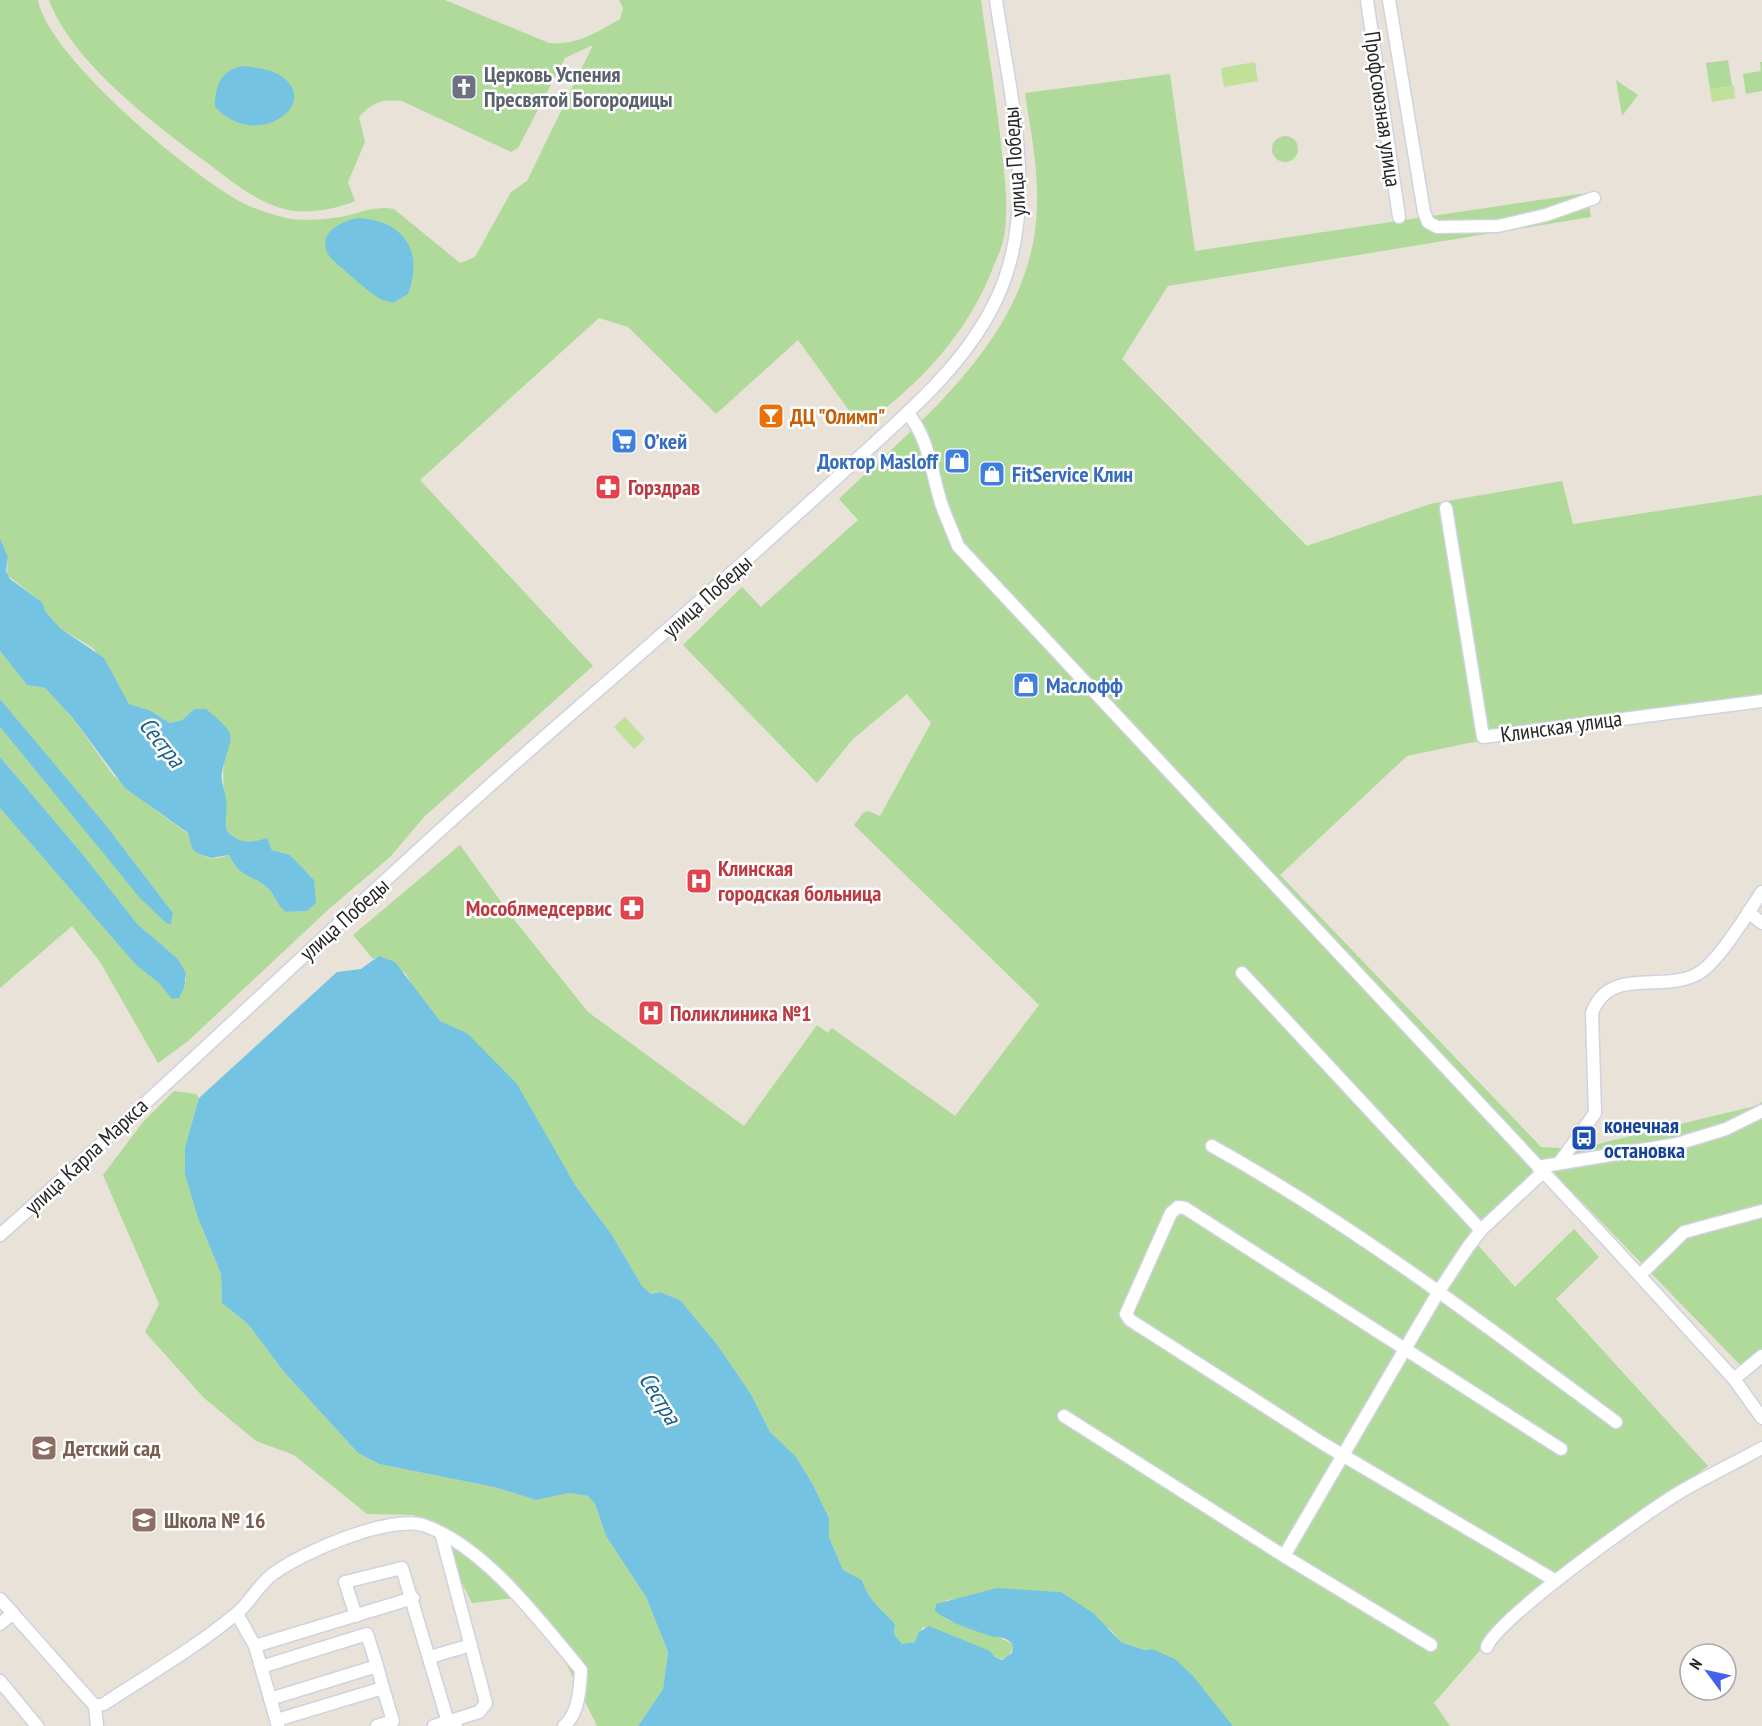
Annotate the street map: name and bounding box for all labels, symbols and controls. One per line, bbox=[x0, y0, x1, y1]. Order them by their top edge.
street label: Профсоюзная улица bbox=[1358, 29, 1408, 189]
place label: Церковь Успения Пресвятой Богородицы bbox=[484, 60, 673, 113]
church icon: Церковь Успения Пресвятой Богородицы bbox=[449, 72, 479, 102]
street label: улица Победы bbox=[996, 106, 1032, 218]
bar icon: ДЦ "Олимп" bbox=[756, 401, 786, 431]
place label: ДЦ "Олимп" bbox=[790, 402, 886, 430]
supermarket icon: О’кей bbox=[609, 426, 639, 456]
place label: О’кей bbox=[644, 427, 687, 455]
shop icon: Доктор Masloff bbox=[942, 446, 972, 476]
place label: Доктор Masloff bbox=[817, 447, 939, 475]
shop icon: FitService Клин bbox=[977, 459, 1007, 489]
place label: FitService Клин bbox=[1012, 460, 1133, 488]
pharmacy icon: Горздрав bbox=[593, 472, 623, 502]
place label: Горздрав bbox=[628, 473, 700, 501]
street label: улица Победы bbox=[657, 549, 757, 643]
shop icon: Маслофф bbox=[1011, 670, 1041, 700]
place label: Маслофф bbox=[1046, 671, 1123, 699]
street label: Клинская улица bbox=[1499, 704, 1623, 748]
water label: Сестра bbox=[132, 710, 193, 775]
place label: Клинская городская больница bbox=[718, 854, 881, 907]
hospital icon: Клинская городская больница bbox=[684, 866, 714, 896]
street label: улица Победы bbox=[294, 872, 394, 966]
pharmacy icon: Мособлмедсервис bbox=[617, 893, 647, 923]
place label: Мособлмедсервис bbox=[466, 894, 612, 922]
hospital icon: Поликлиника №1 bbox=[636, 998, 666, 1028]
place label: Поликлиника №1 bbox=[670, 999, 812, 1027]
street label: улица Карла Маркса bbox=[18, 1092, 154, 1220]
place label: конечная остановка bbox=[1604, 1111, 1685, 1164]
bus stop icon: конечная остановка bbox=[1569, 1123, 1599, 1153]
water label: Сестра bbox=[632, 1366, 689, 1431]
school or university icon: Детский сад bbox=[29, 1433, 59, 1463]
place label: Детский сад bbox=[63, 1434, 161, 1462]
school or university icon: Школа № 16 bbox=[129, 1505, 159, 1535]
place label: Школа № 16 bbox=[164, 1506, 266, 1534]
north arrow bbox=[1678, 1642, 1738, 1702]
text: N bbox=[1685, 1655, 1706, 1673]

